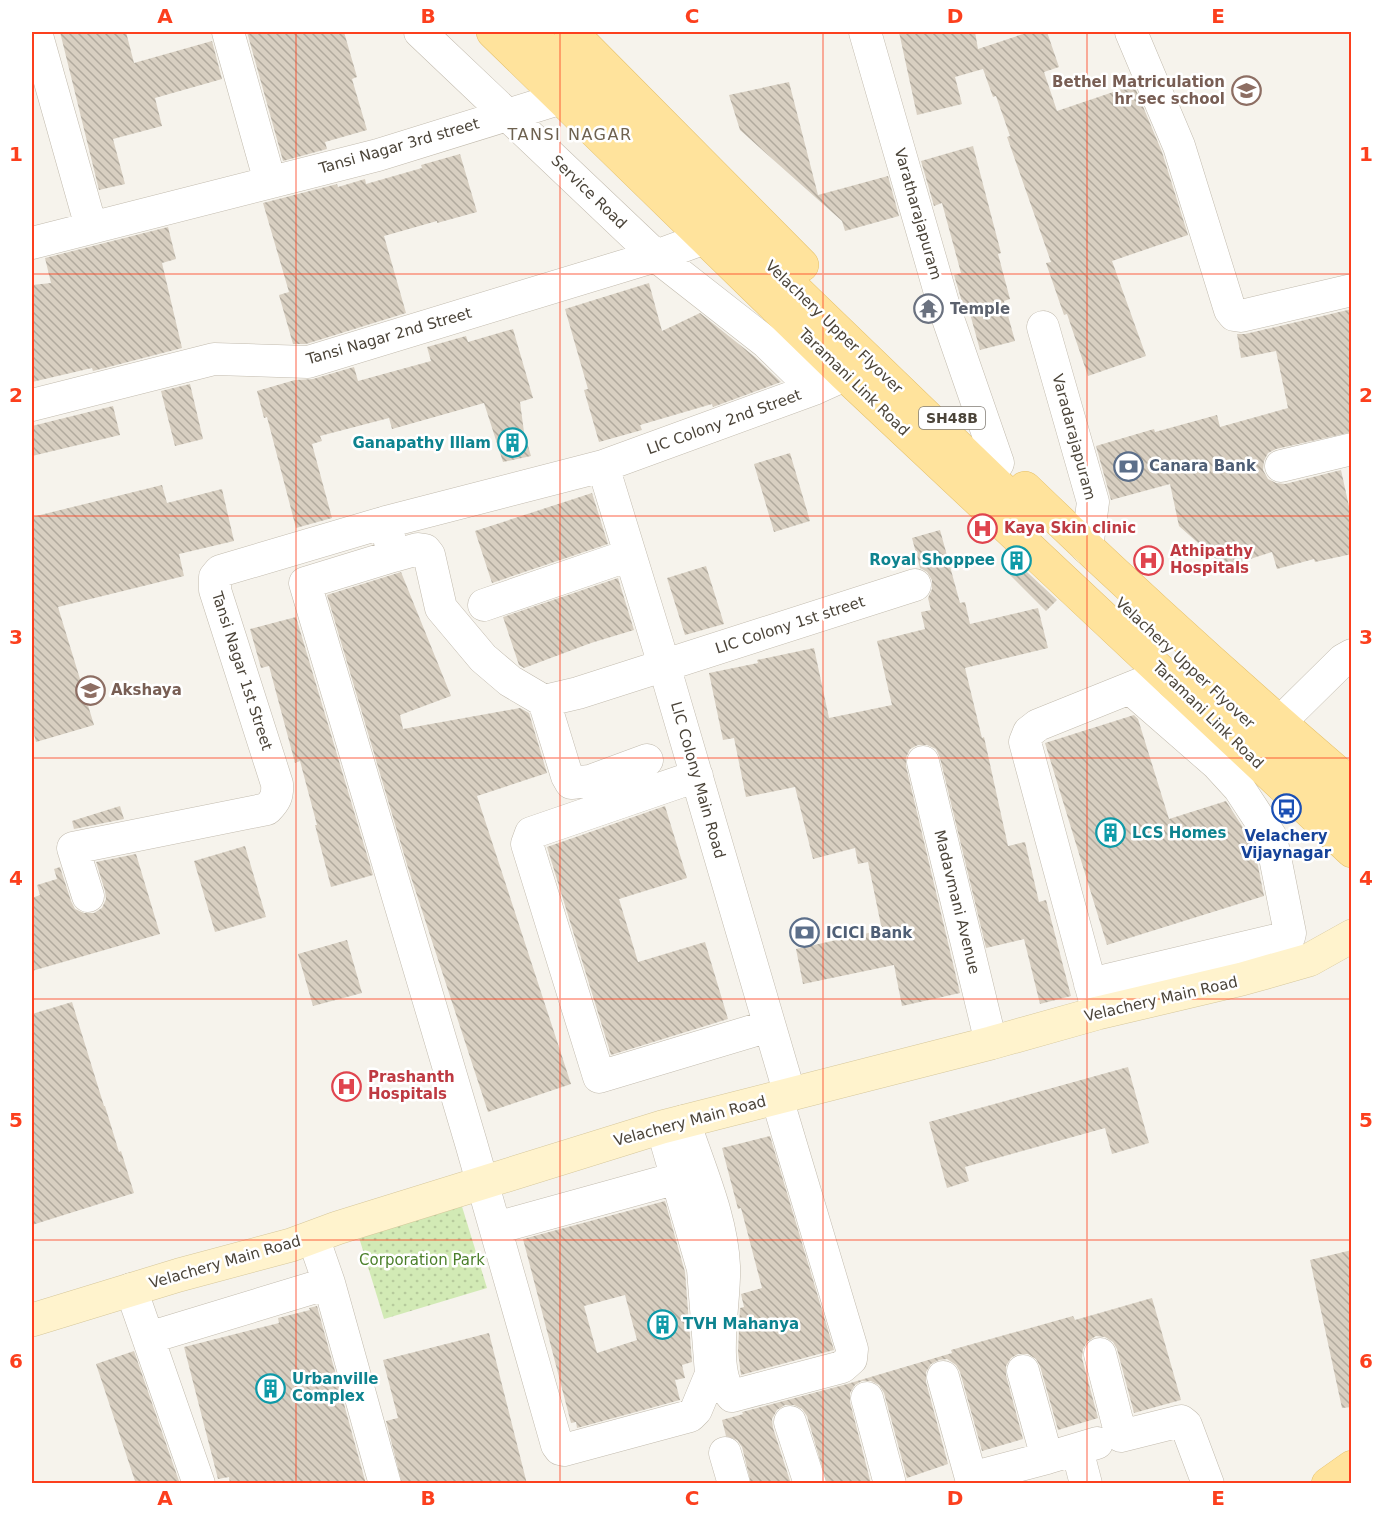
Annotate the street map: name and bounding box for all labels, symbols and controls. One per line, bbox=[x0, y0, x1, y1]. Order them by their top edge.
text: A bbox=[157, 4, 173, 28]
text: B bbox=[420, 4, 436, 28]
text: C bbox=[685, 4, 699, 28]
text: D bbox=[947, 4, 963, 28]
text: E bbox=[1211, 4, 1225, 28]
place label: Bethel Matriculation hr sec school bbox=[1052, 73, 1225, 108]
school or university icon: Bethel Matriculation hr sec school bbox=[1230, 75, 1262, 107]
street label: Tansi Nagar 3rd street bbox=[316, 114, 481, 178]
district label: TANSI NAGAR bbox=[507, 125, 633, 144]
text: 1 bbox=[9, 142, 23, 166]
text: 1 bbox=[1359, 142, 1373, 166]
street label: Varatharajapuram bbox=[891, 146, 945, 282]
street label: Service Road bbox=[548, 152, 630, 232]
street label: Velachery Upper Flyover bbox=[762, 257, 907, 398]
temple icon: Temple bbox=[913, 293, 945, 325]
place label: Temple bbox=[950, 300, 1010, 318]
street label: Tansi Nagar 2nd Street bbox=[303, 304, 474, 369]
street label: Taramani Link Road bbox=[794, 324, 913, 439]
street label: Varadarajapuram bbox=[1048, 372, 1100, 502]
text: 2 bbox=[9, 383, 23, 407]
text: 2 bbox=[1359, 383, 1373, 407]
street label: LIC Colony 2nd Street bbox=[644, 386, 804, 458]
road number: SH48B bbox=[919, 407, 985, 429]
building icon: Ganapathy Illam bbox=[496, 427, 528, 459]
place label: Ganapathy Illam bbox=[352, 434, 491, 452]
bank icon: Canara Bank bbox=[1112, 450, 1144, 482]
place label: Canara Bank bbox=[1149, 457, 1257, 475]
hospital icon: Kaya Skin clinic bbox=[967, 512, 999, 544]
place label: Kaya Skin clinic bbox=[1004, 519, 1136, 537]
place label: Athipathy Hospitals bbox=[1170, 542, 1253, 577]
building icon: Royal Shoppee bbox=[1000, 544, 1032, 576]
hospital icon: Athipathy Hospitals bbox=[1133, 544, 1165, 576]
place label: Royal Shoppee bbox=[869, 551, 995, 569]
street label: Tansi Nagar 1st Street bbox=[208, 588, 276, 753]
street label: LIC Colony 1st street bbox=[713, 592, 867, 658]
street label: Velachery Upper Flyover bbox=[1112, 594, 1259, 733]
text: 3 bbox=[9, 625, 23, 649]
text: 3 bbox=[1359, 625, 1373, 649]
street label: Taramani Link Road bbox=[1148, 657, 1267, 772]
school or university icon: Akshaya bbox=[74, 674, 106, 706]
place label: Akshaya bbox=[111, 681, 182, 699]
street label: LIC Colony Main Road bbox=[667, 699, 729, 861]
bus stop icon: Velachery Vijaynagar bbox=[1270, 793, 1302, 825]
building icon: LCS Homes bbox=[1095, 817, 1127, 849]
place label: LCS Homes bbox=[1132, 824, 1227, 842]
place label: Velachery Vijaynagar bbox=[1241, 827, 1332, 862]
street label: Madavmani Avenue bbox=[930, 828, 984, 976]
text: 4 bbox=[9, 866, 23, 890]
text: 4 bbox=[1359, 866, 1373, 890]
bank icon: ICICI Bank bbox=[789, 917, 821, 949]
place label: ICICI Bank bbox=[826, 924, 913, 942]
street label: Velachery Main Road bbox=[1083, 973, 1239, 1025]
place label: Prashanth Hospitals bbox=[368, 1068, 455, 1103]
hospital icon: Prashanth Hospitals bbox=[331, 1070, 363, 1102]
street label: Velachery Main Road bbox=[612, 1092, 768, 1150]
text: 5 bbox=[9, 1108, 23, 1132]
text: 5 bbox=[1359, 1108, 1373, 1132]
street label: Velachery Main Road bbox=[147, 1232, 303, 1292]
park label: Corporation Park bbox=[359, 1251, 485, 1269]
building icon: TVH Mahanya bbox=[646, 1308, 678, 1340]
place label: TVH Mahanya bbox=[683, 1315, 799, 1333]
text: 6 bbox=[9, 1349, 23, 1373]
text: 6 bbox=[1359, 1349, 1373, 1373]
place label: Urbanville Complex bbox=[292, 1370, 379, 1405]
building icon: Urbanville Complex bbox=[255, 1372, 287, 1404]
text: A bbox=[157, 1486, 173, 1510]
text: B bbox=[420, 1486, 436, 1510]
text: C bbox=[685, 1486, 699, 1510]
text: D bbox=[947, 1486, 963, 1510]
text: E bbox=[1211, 1486, 1225, 1510]

